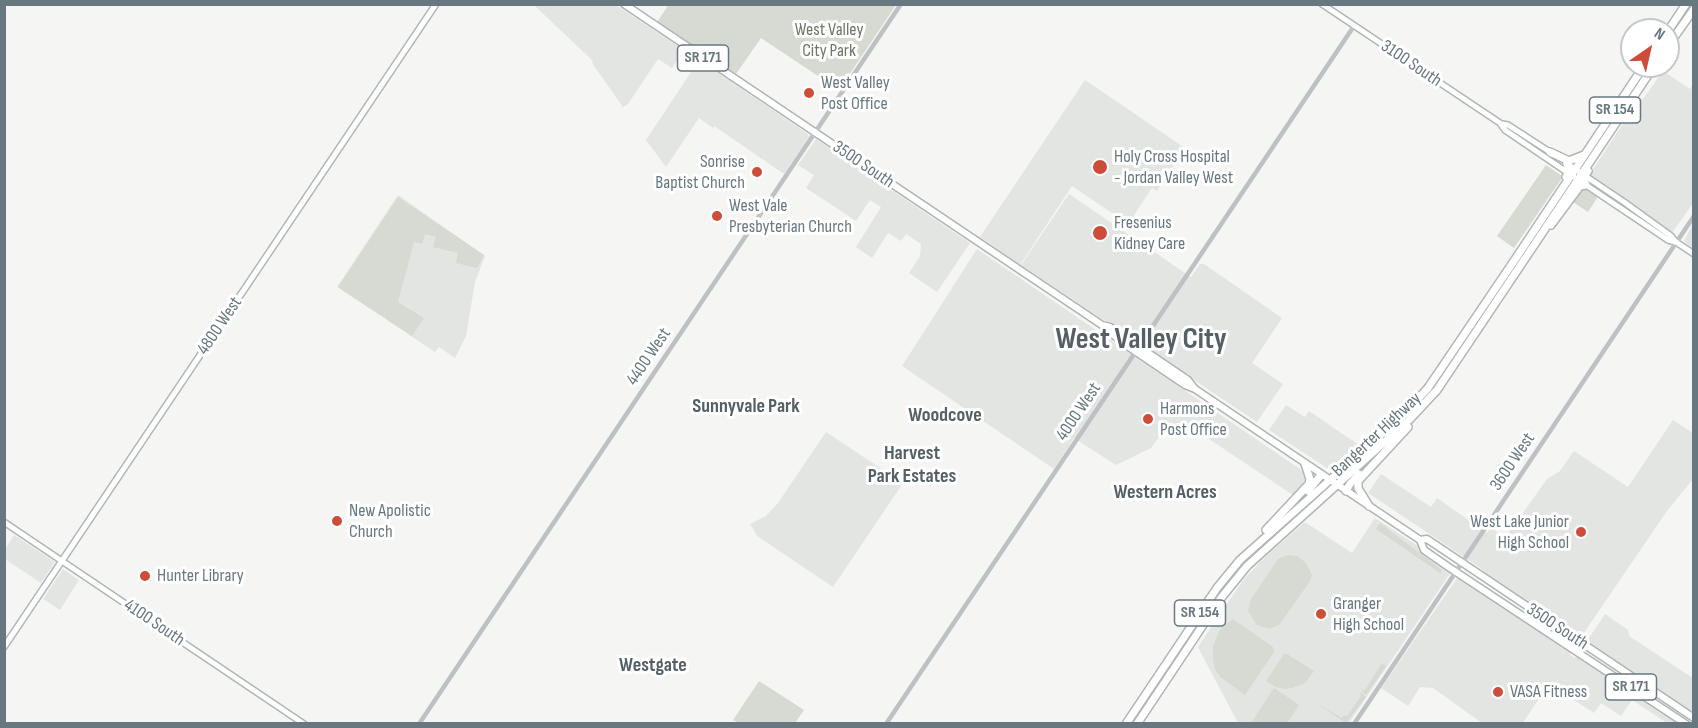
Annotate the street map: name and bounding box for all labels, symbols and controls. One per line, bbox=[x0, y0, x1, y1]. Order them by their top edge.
north arrow bbox=[1620, 18, 1680, 78]
park label: West Valley City Park bbox=[795, 19, 863, 62]
text: N bbox=[1650, 24, 1668, 45]
street label: 3100 South bbox=[1377, 36, 1445, 92]
road number: SR 171 bbox=[678, 45, 728, 71]
place label: West Valley Post Office bbox=[821, 72, 890, 115]
marker: West Valley Post Office bbox=[802, 86, 816, 100]
road number: SR 154 bbox=[1590, 97, 1640, 123]
street label: 3500 South bbox=[828, 137, 898, 193]
place label: Holy Cross Hospital - Jordan Valley West bbox=[1114, 146, 1233, 188]
place label: Sonrise Baptist Church bbox=[655, 151, 745, 194]
marker: Holy Cross Hospital - Jordan Valley West bbox=[1091, 158, 1109, 176]
marker: Sonrise Baptist Church bbox=[750, 165, 764, 179]
place label: West Vale Presbyterian Church bbox=[729, 195, 852, 238]
marker: West Vale Presbyterian Church bbox=[710, 209, 724, 223]
place label: Fresenius Kidney Care bbox=[1114, 212, 1185, 254]
marker: Fresenius Kidney Care bbox=[1091, 224, 1109, 242]
street label: 4800 West bbox=[193, 293, 247, 359]
district label: West Valley City bbox=[1055, 322, 1227, 358]
street label: 4400 West bbox=[622, 324, 676, 390]
street label: 4000 West bbox=[1052, 379, 1106, 445]
street label: Bangerter Highway bbox=[1328, 388, 1426, 482]
district label: Sunnyvale Park bbox=[692, 395, 800, 419]
place label: Harmons Post Office bbox=[1160, 398, 1227, 440]
district label: Woodcove bbox=[908, 404, 982, 428]
marker: Harmons Post Office bbox=[1141, 412, 1155, 426]
street label: 3600 West bbox=[1486, 429, 1540, 495]
district label: Harvest Park Estates bbox=[868, 442, 956, 489]
district label: Western Acres bbox=[1113, 481, 1217, 505]
place label: New Apolistic Church bbox=[349, 500, 431, 542]
place label: West Lake Junior High School bbox=[1470, 511, 1569, 554]
marker: New Apolistic Church bbox=[330, 514, 344, 528]
marker: West Lake Junior High School bbox=[1574, 525, 1588, 539]
place label: Hunter Library bbox=[157, 565, 244, 587]
marker: Hunter Library bbox=[138, 569, 152, 583]
place label: Granger High School bbox=[1333, 593, 1404, 636]
street label: 4100 South bbox=[119, 595, 189, 651]
street label: 3500 South bbox=[1522, 599, 1592, 655]
road number: SR 154 bbox=[1174, 600, 1226, 626]
marker: Granger High School bbox=[1314, 607, 1328, 621]
district label: Westgate bbox=[619, 654, 687, 678]
road number: SR 171 bbox=[1606, 674, 1656, 700]
place label: VASA Fitness bbox=[1510, 681, 1587, 703]
marker: VASA Fitness bbox=[1491, 685, 1505, 699]

